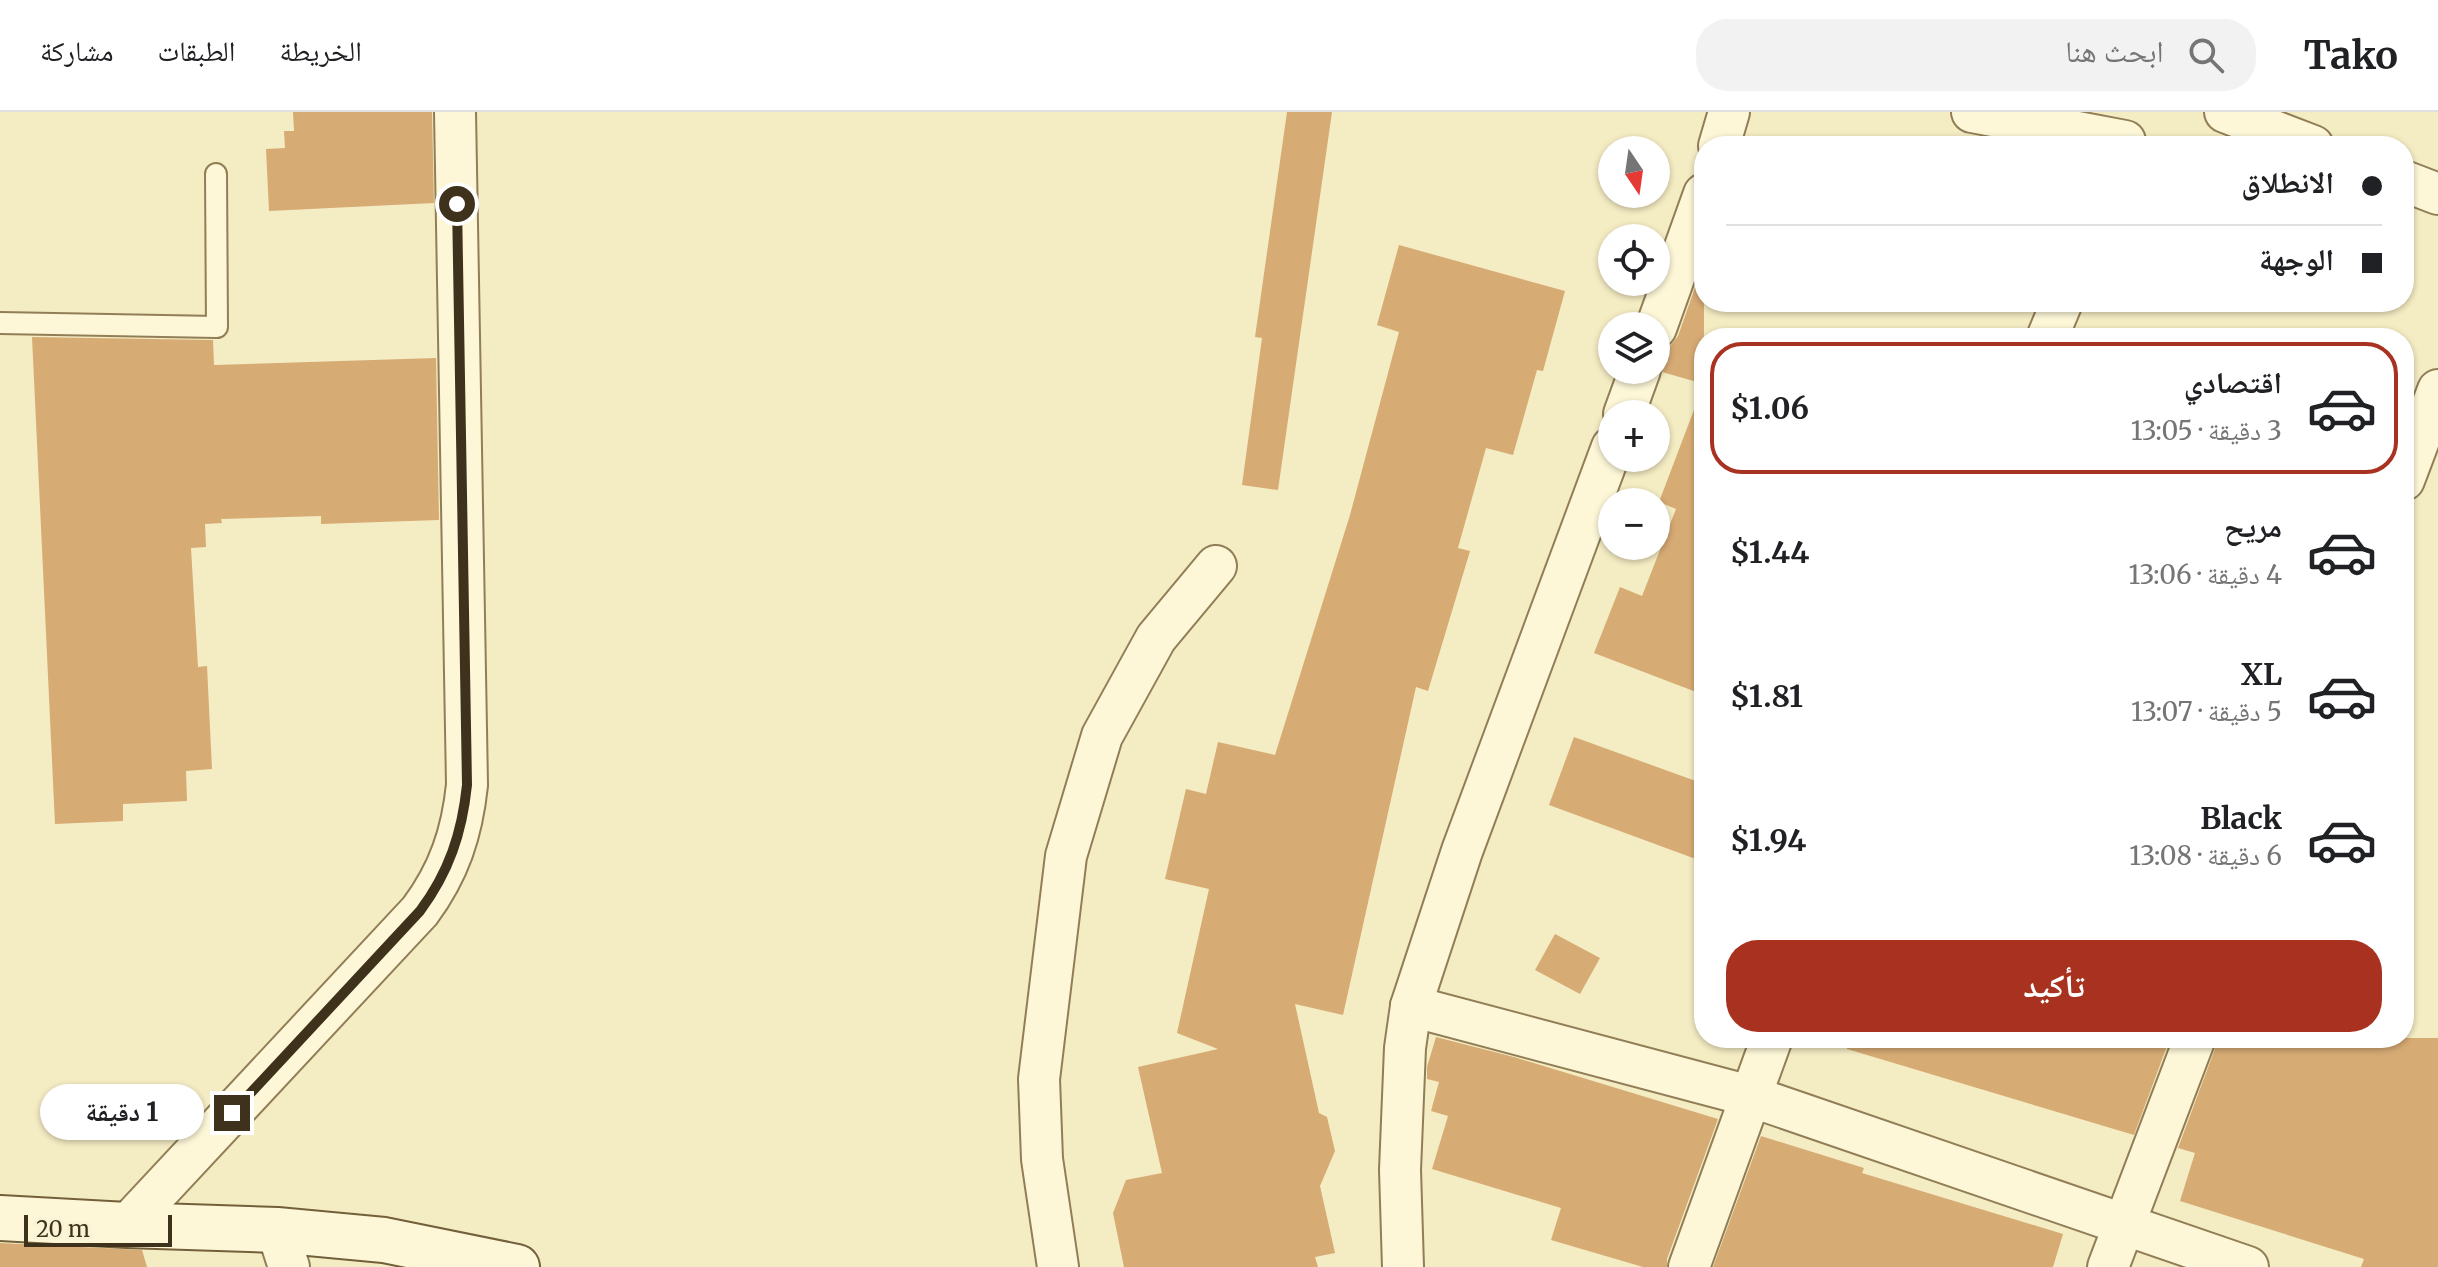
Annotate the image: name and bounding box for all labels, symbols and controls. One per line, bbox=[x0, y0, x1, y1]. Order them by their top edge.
search box bbox=[1696, 19, 2256, 91]
text: ابحث هنا bbox=[2065, 32, 2164, 70]
text: Tako bbox=[2304, 32, 2398, 79]
text: مشاركة bbox=[40, 33, 114, 69]
text: الطبقات bbox=[158, 33, 235, 69]
text: الخريطة bbox=[279, 33, 362, 69]
icon: search bbox=[2184, 33, 2228, 77]
north arrow bbox=[1598, 136, 1670, 208]
map controls bbox=[1598, 136, 1670, 560]
text: الانطلاق bbox=[2241, 163, 2334, 201]
route start bbox=[439, 186, 475, 222]
button: locate bbox=[1598, 224, 1670, 296]
text: الوجهة bbox=[2259, 240, 2334, 278]
button: layers bbox=[1598, 312, 1670, 384]
text: اقتصادي bbox=[2184, 363, 2282, 401]
icon: car bbox=[2306, 372, 2378, 444]
text: $1.06 bbox=[1730, 389, 1809, 427]
button: + bbox=[1598, 400, 1670, 472]
text: 3 دقيقة · 13:05 bbox=[2131, 414, 2282, 447]
button: − bbox=[1598, 488, 1670, 560]
text: مريح bbox=[2224, 507, 2282, 545]
icon: car bbox=[2306, 516, 2378, 588]
text: $1.44 bbox=[1730, 533, 1809, 571]
text: 4 دقيقة · 13:06 bbox=[2129, 558, 2282, 591]
text: XL bbox=[2241, 655, 2282, 693]
icon: car bbox=[2306, 660, 2378, 732]
text: $1.81 bbox=[1730, 677, 1803, 715]
text: 5 دقيقة · 13:07 bbox=[2131, 695, 2282, 728]
text: Black bbox=[2200, 799, 2282, 837]
icon: car bbox=[2306, 804, 2378, 876]
text: $1.94 bbox=[1730, 821, 1806, 859]
text: 6 دقيقة · 13:08 bbox=[2129, 839, 2282, 872]
button: تأكيد bbox=[1726, 940, 2382, 1032]
callout: 1 دقيقة bbox=[40, 1085, 204, 1141]
text: 1 دقيقة bbox=[86, 1095, 158, 1128]
route end bbox=[214, 1095, 250, 1131]
scale bar bbox=[24, 1211, 172, 1247]
text: 20 m bbox=[36, 1215, 90, 1243]

